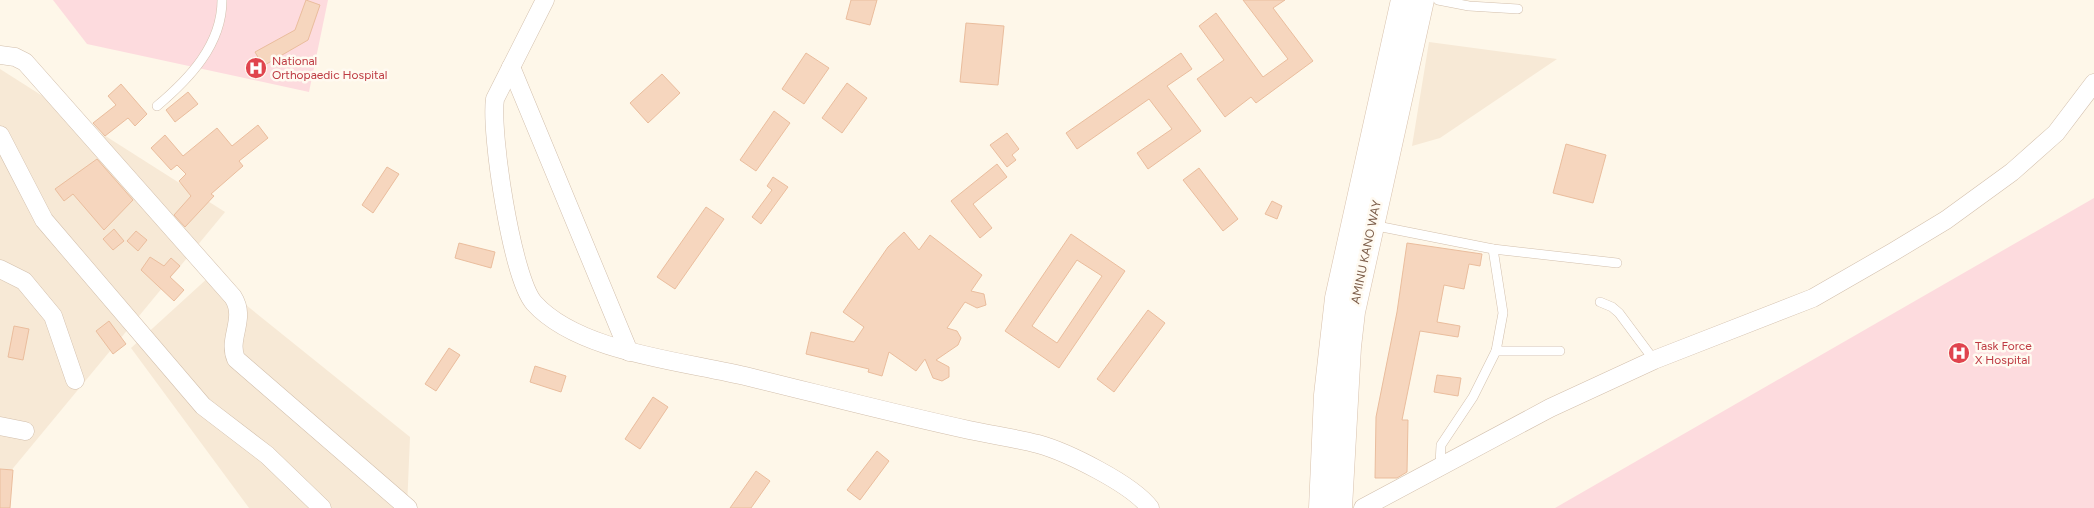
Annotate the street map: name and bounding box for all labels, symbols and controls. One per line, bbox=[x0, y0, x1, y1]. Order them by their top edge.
place label: National Orthopaedic Hospital bbox=[272, 54, 387, 82]
hospital icon: National Orthopaedic Hospital bbox=[244, 56, 268, 80]
street label: AMINU KANO WAY bbox=[1348, 198, 1384, 305]
place label: Task Force X Hospital bbox=[1975, 339, 2032, 367]
hospital icon: Task Force X Hospital bbox=[1947, 341, 1971, 365]

